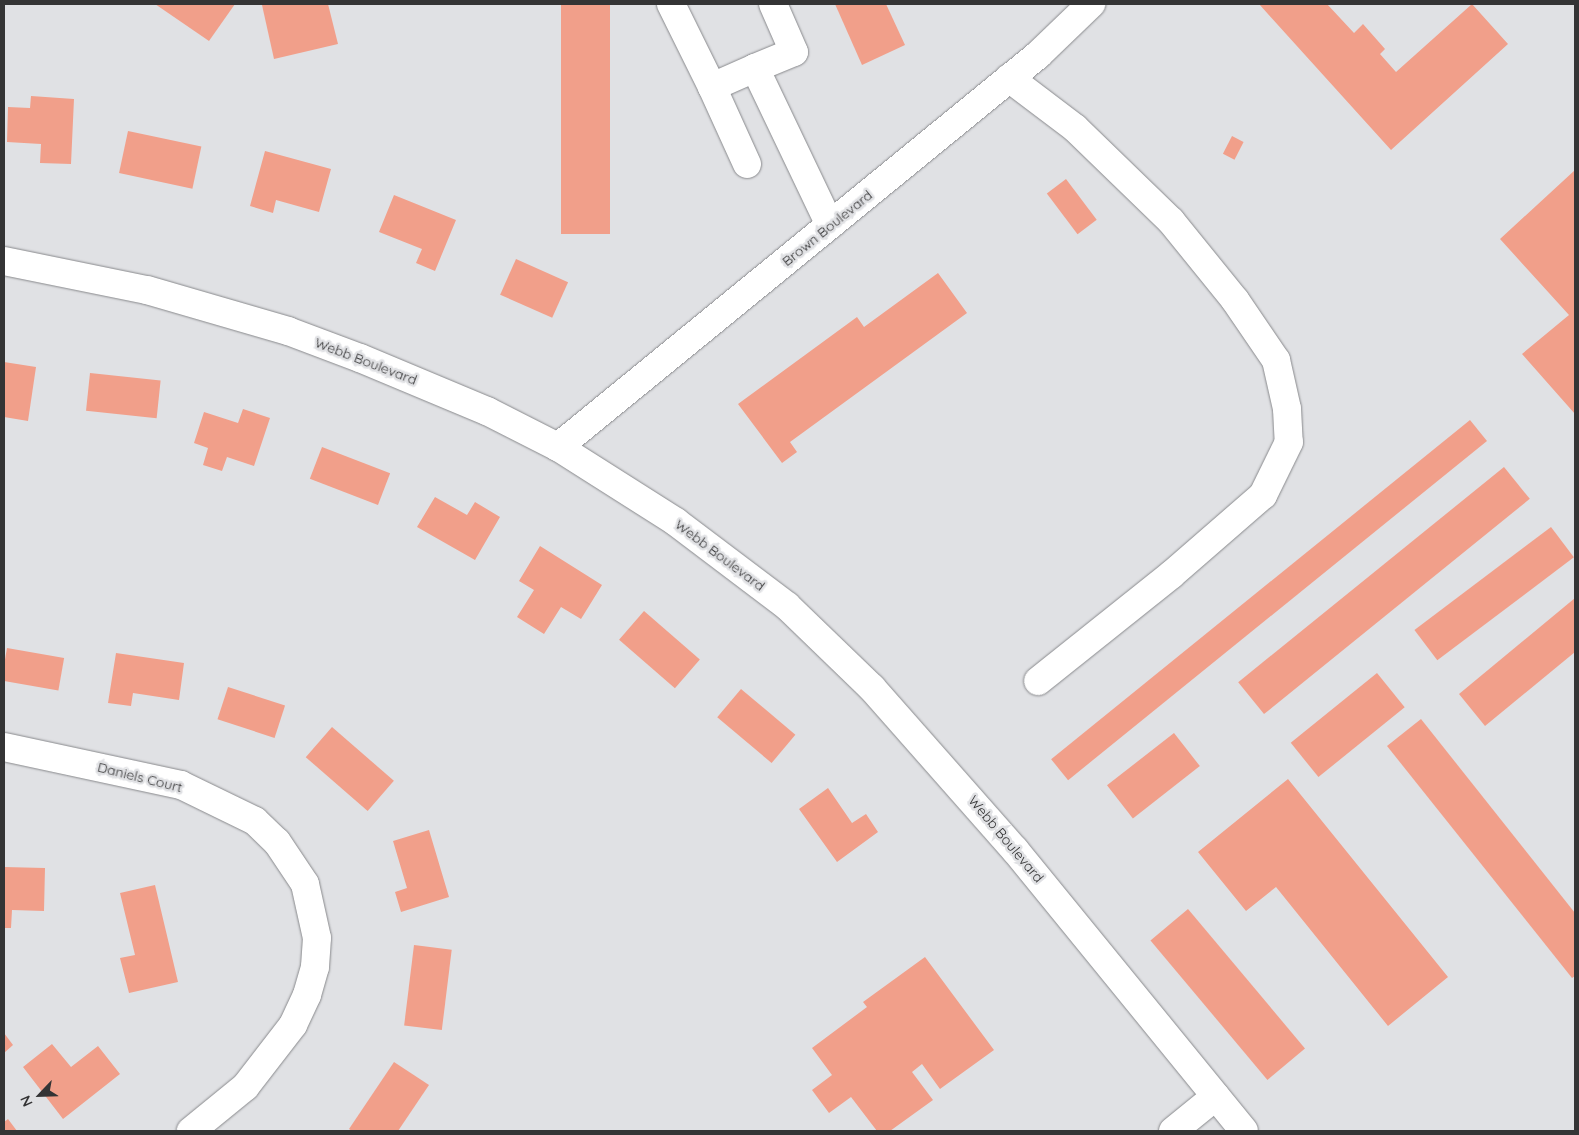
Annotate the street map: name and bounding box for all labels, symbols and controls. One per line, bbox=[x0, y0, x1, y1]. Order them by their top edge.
street label: Brown Boulevard bbox=[779, 187, 875, 269]
street label: Webb Boulevard bbox=[313, 334, 419, 388]
street label: Webb Boulevard bbox=[672, 516, 768, 594]
street label: Daniels Court bbox=[96, 758, 184, 796]
street label: Webb Boulevard bbox=[965, 792, 1047, 886]
north arrow bbox=[15, 1070, 65, 1120]
text: N bbox=[16, 1093, 37, 1109]

